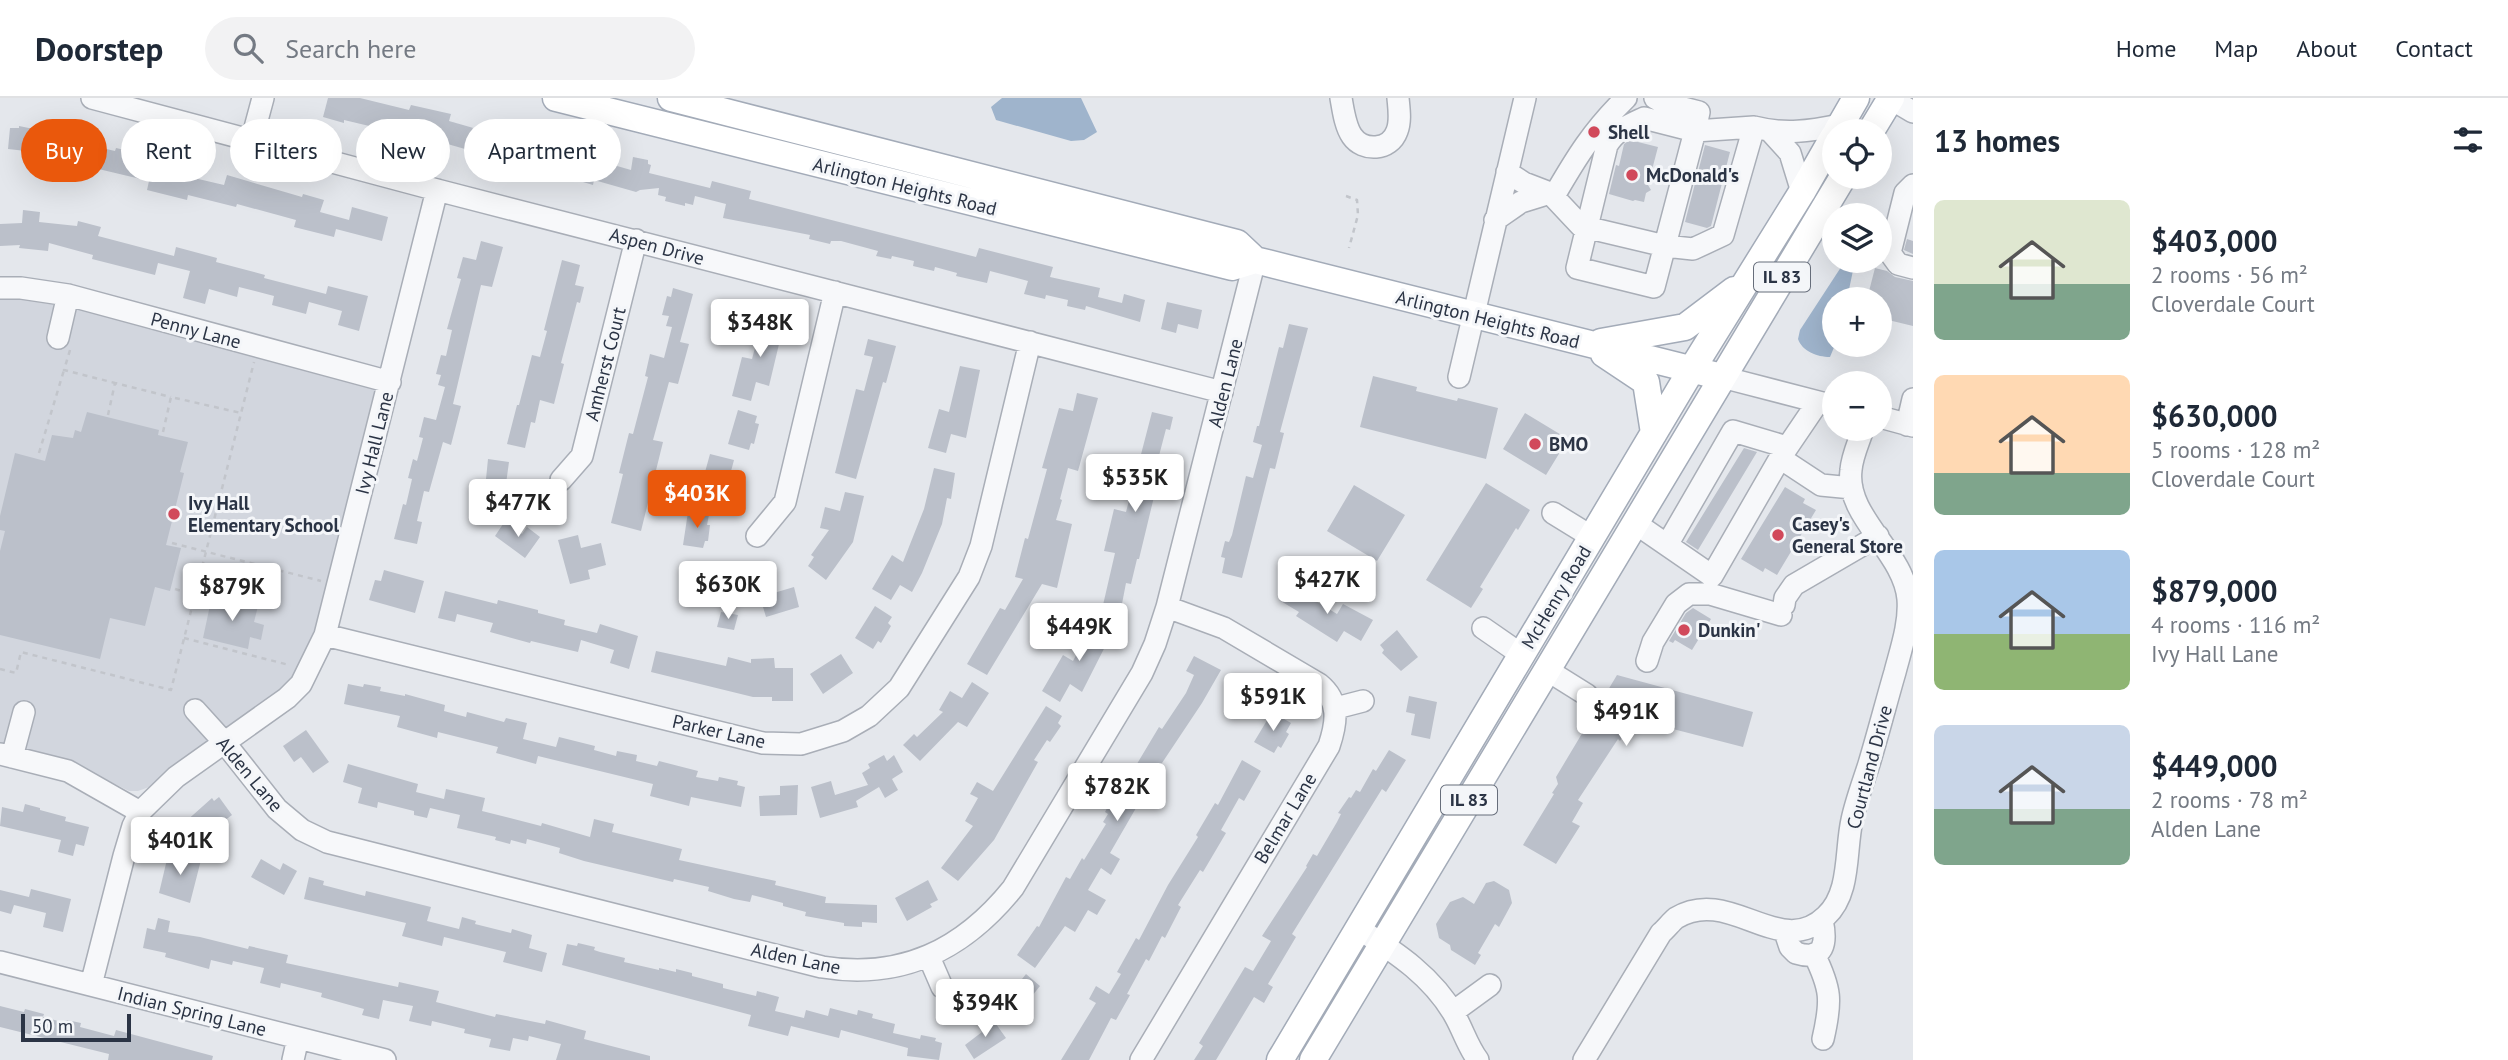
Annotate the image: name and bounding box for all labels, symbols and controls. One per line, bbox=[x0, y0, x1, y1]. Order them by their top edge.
search box bbox=[205, 17, 695, 80]
text: Doorstep bbox=[35, 27, 163, 70]
icon: search bbox=[229, 29, 267, 67]
text: Search here bbox=[285, 32, 416, 65]
text: Home bbox=[2116, 33, 2176, 64]
text: Map bbox=[2214, 33, 2258, 64]
text: About bbox=[2296, 33, 2357, 64]
text: Contact bbox=[2395, 33, 2473, 64]
chip: Buy bbox=[21, 119, 107, 182]
chip: Rent bbox=[121, 119, 216, 182]
chip: Filters bbox=[230, 119, 342, 182]
chip: New bbox=[356, 119, 450, 182]
chip: Apartment bbox=[464, 119, 621, 182]
map controls bbox=[1822, 119, 1892, 441]
button: locate bbox=[1822, 119, 1892, 189]
place label: Shell bbox=[1608, 120, 1650, 144]
text: 13 homes bbox=[1934, 121, 2060, 160]
icon: filters bbox=[2449, 121, 2487, 159]
marker: Shell bbox=[1586, 124, 1602, 140]
street label: Arlington Heights Road bbox=[811, 152, 999, 220]
place label: McDonald's bbox=[1646, 163, 1739, 187]
marker: McDonald's bbox=[1624, 167, 1640, 183]
button: layers bbox=[1822, 203, 1892, 273]
text: $403,000 bbox=[2151, 221, 2278, 260]
street label: Aspen Drive bbox=[607, 222, 707, 270]
icon: home bbox=[1990, 228, 2074, 312]
text: 2 rooms · 56 m² bbox=[2151, 260, 2308, 289]
road number: IL 83 bbox=[1754, 262, 1810, 292]
street label: Arlington Heights Road bbox=[1394, 285, 1582, 353]
button: + bbox=[1822, 287, 1892, 357]
text: Cloverdale Court bbox=[2151, 289, 2315, 318]
pin: $348K bbox=[711, 300, 809, 359]
street label: Amherst Court bbox=[579, 304, 631, 423]
street label: Penny Lane bbox=[148, 306, 244, 354]
text: $348K bbox=[727, 307, 793, 336]
street label: Alden Lane bbox=[1202, 336, 1248, 430]
button: − bbox=[1822, 371, 1892, 441]
street label: Ivy Hall Lane bbox=[350, 389, 398, 497]
text: $630,000 bbox=[2151, 396, 2278, 435]
icon: home bbox=[1990, 403, 2074, 487]
place label: BMO bbox=[1549, 432, 1588, 456]
text: 5 rooms · 128 m² bbox=[2151, 435, 2320, 464]
marker: BMO bbox=[1527, 436, 1543, 452]
pin: $535K bbox=[1086, 454, 1184, 514]
text: $535K bbox=[1102, 462, 1168, 491]
text: Cloverdale Court bbox=[2151, 464, 2315, 493]
pin: $403K bbox=[648, 470, 746, 530]
text: $403K bbox=[664, 478, 730, 507]
pin: $477K bbox=[469, 480, 567, 539]
text: $477K bbox=[485, 487, 551, 516]
place label: Ivy Hall Elementary School bbox=[188, 491, 339, 537]
marker: Ivy Hall Elementary School bbox=[166, 506, 182, 522]
place label: Casey's General Store bbox=[1792, 512, 1903, 558]
marker: Casey's General Store bbox=[1770, 527, 1786, 543]
street label: McHenry Road bbox=[1516, 541, 1596, 653]
pin: $427K bbox=[1278, 556, 1376, 616]
pin: $630K bbox=[679, 561, 777, 621]
pin: $879K bbox=[183, 564, 281, 623]
text: $427K bbox=[1294, 564, 1360, 593]
text: $630K bbox=[695, 569, 761, 598]
text: $879K bbox=[199, 571, 265, 600]
text: $879,000 bbox=[2151, 571, 2278, 610]
icon: home bbox=[1990, 578, 2074, 662]
pin: $449K bbox=[1030, 603, 1128, 663]
text: 4 rooms · 116 m² bbox=[2151, 610, 2320, 639]
text: $449K bbox=[1046, 611, 1112, 640]
place label: Dunkin' bbox=[1698, 618, 1761, 642]
marker: Dunkin' bbox=[1676, 622, 1692, 638]
text: Ivy Hall Lane bbox=[2151, 639, 2279, 668]
pin: $591K bbox=[1224, 674, 1322, 733]
text: $591K bbox=[1240, 681, 1306, 710]
pin: $491K bbox=[1577, 688, 1675, 748]
text: $491K bbox=[1593, 696, 1659, 725]
street label: Courtland Drive bbox=[1841, 702, 1897, 832]
street label: Parker Lane bbox=[670, 709, 768, 753]
street label: Alden Lane bbox=[212, 731, 288, 817]
text: $449,000 bbox=[2151, 746, 2278, 785]
icon: home bbox=[1990, 753, 2074, 837]
pin: $782K bbox=[1068, 764, 1166, 823]
street label: Belmar Lane bbox=[1249, 768, 1321, 868]
text: $782K bbox=[1084, 771, 1150, 800]
text: 2 rooms · 78 m² bbox=[2151, 785, 2308, 814]
road number: IL 83 bbox=[1441, 786, 1497, 814]
text: Alden Lane bbox=[2151, 814, 2261, 843]
pin: $401K bbox=[131, 818, 229, 877]
text: $401K bbox=[147, 825, 213, 854]
street label: Alden Lane bbox=[749, 937, 843, 979]
pin: $394K bbox=[936, 979, 1034, 1039]
street label: Indian Spring Lane bbox=[115, 981, 269, 1041]
text: $394K bbox=[952, 987, 1018, 1016]
scale bar bbox=[21, 1011, 131, 1043]
text: 50 m bbox=[32, 1014, 73, 1038]

